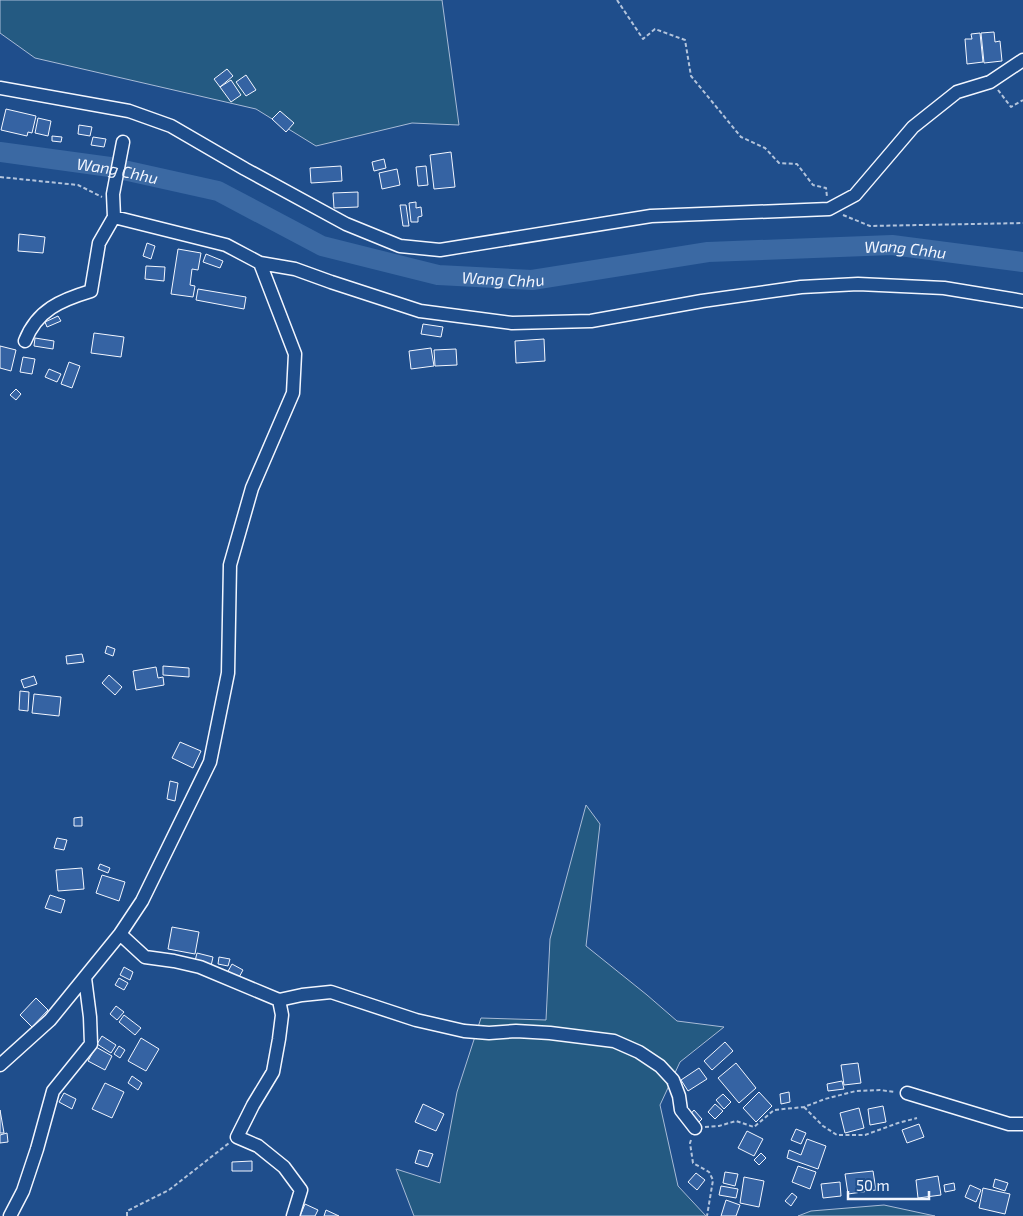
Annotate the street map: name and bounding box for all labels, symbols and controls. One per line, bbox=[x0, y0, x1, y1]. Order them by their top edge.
water label: Wang Chhu bbox=[76, 153, 160, 187]
water label: Wang Chhu bbox=[864, 235, 948, 261]
water label: Wang Chhu bbox=[461, 267, 546, 290]
scale bar bbox=[848, 1168, 929, 1200]
text: 50 m bbox=[856, 1176, 890, 1194]

